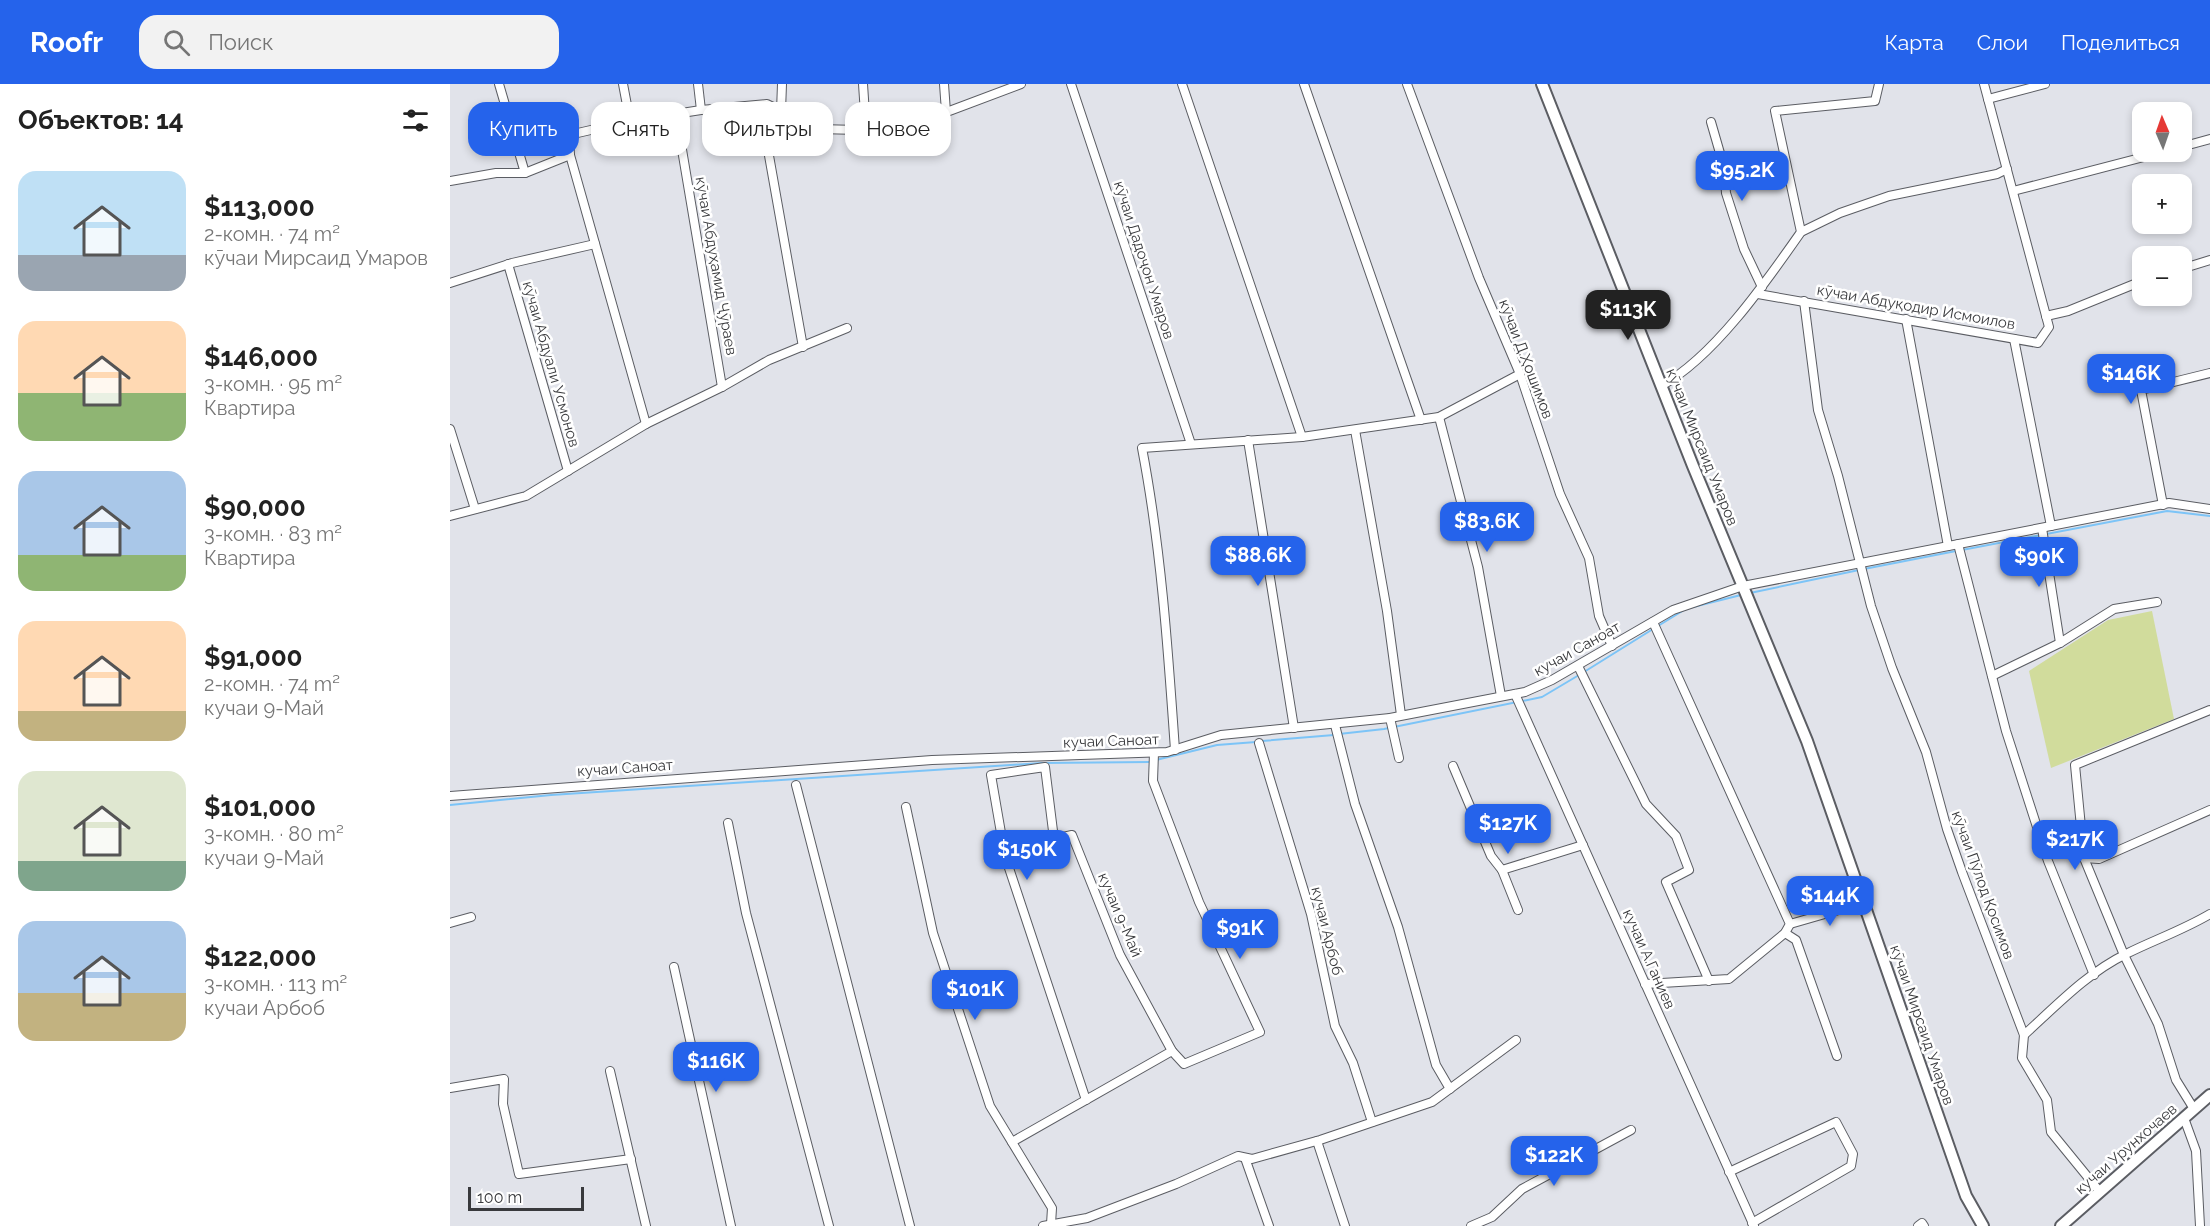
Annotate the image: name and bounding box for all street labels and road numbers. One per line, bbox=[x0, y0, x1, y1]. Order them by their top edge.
street label: кӯчаи Абдуҳамид Ҷӯраев bbox=[691, 175, 741, 357]
street label: кӯчаи Дадоҷон Умаров bbox=[1110, 179, 1178, 341]
street label: кӯчаи Абдуали Усмонов bbox=[519, 279, 583, 449]
street label: кӯчаи Абдуқодир Исмоилов bbox=[1816, 281, 2016, 333]
street label: кӯчаи Д.Ҳошимов bbox=[1495, 297, 1557, 421]
street label: кӯчаи Мирсаид Умаров bbox=[1662, 366, 1742, 528]
street label: кучаи Саноат bbox=[1531, 618, 1623, 680]
street label: кучаи Саноат bbox=[1063, 730, 1159, 752]
street label: кучаи Саноат bbox=[577, 756, 673, 780]
street label: кӯчаи Пӯлод Қосимов bbox=[1948, 808, 2018, 962]
street label: кучаи 9-Май bbox=[1094, 870, 1146, 960]
street label: кучаи Арбоб bbox=[1307, 885, 1347, 977]
street label: кучаи А.Ганиев bbox=[1619, 906, 1679, 1012]
street label: кӯчаи Мирсаид Умаров bbox=[1886, 943, 1958, 1107]
street label: кучаи Урунхочаев bbox=[2071, 1100, 2181, 1198]

